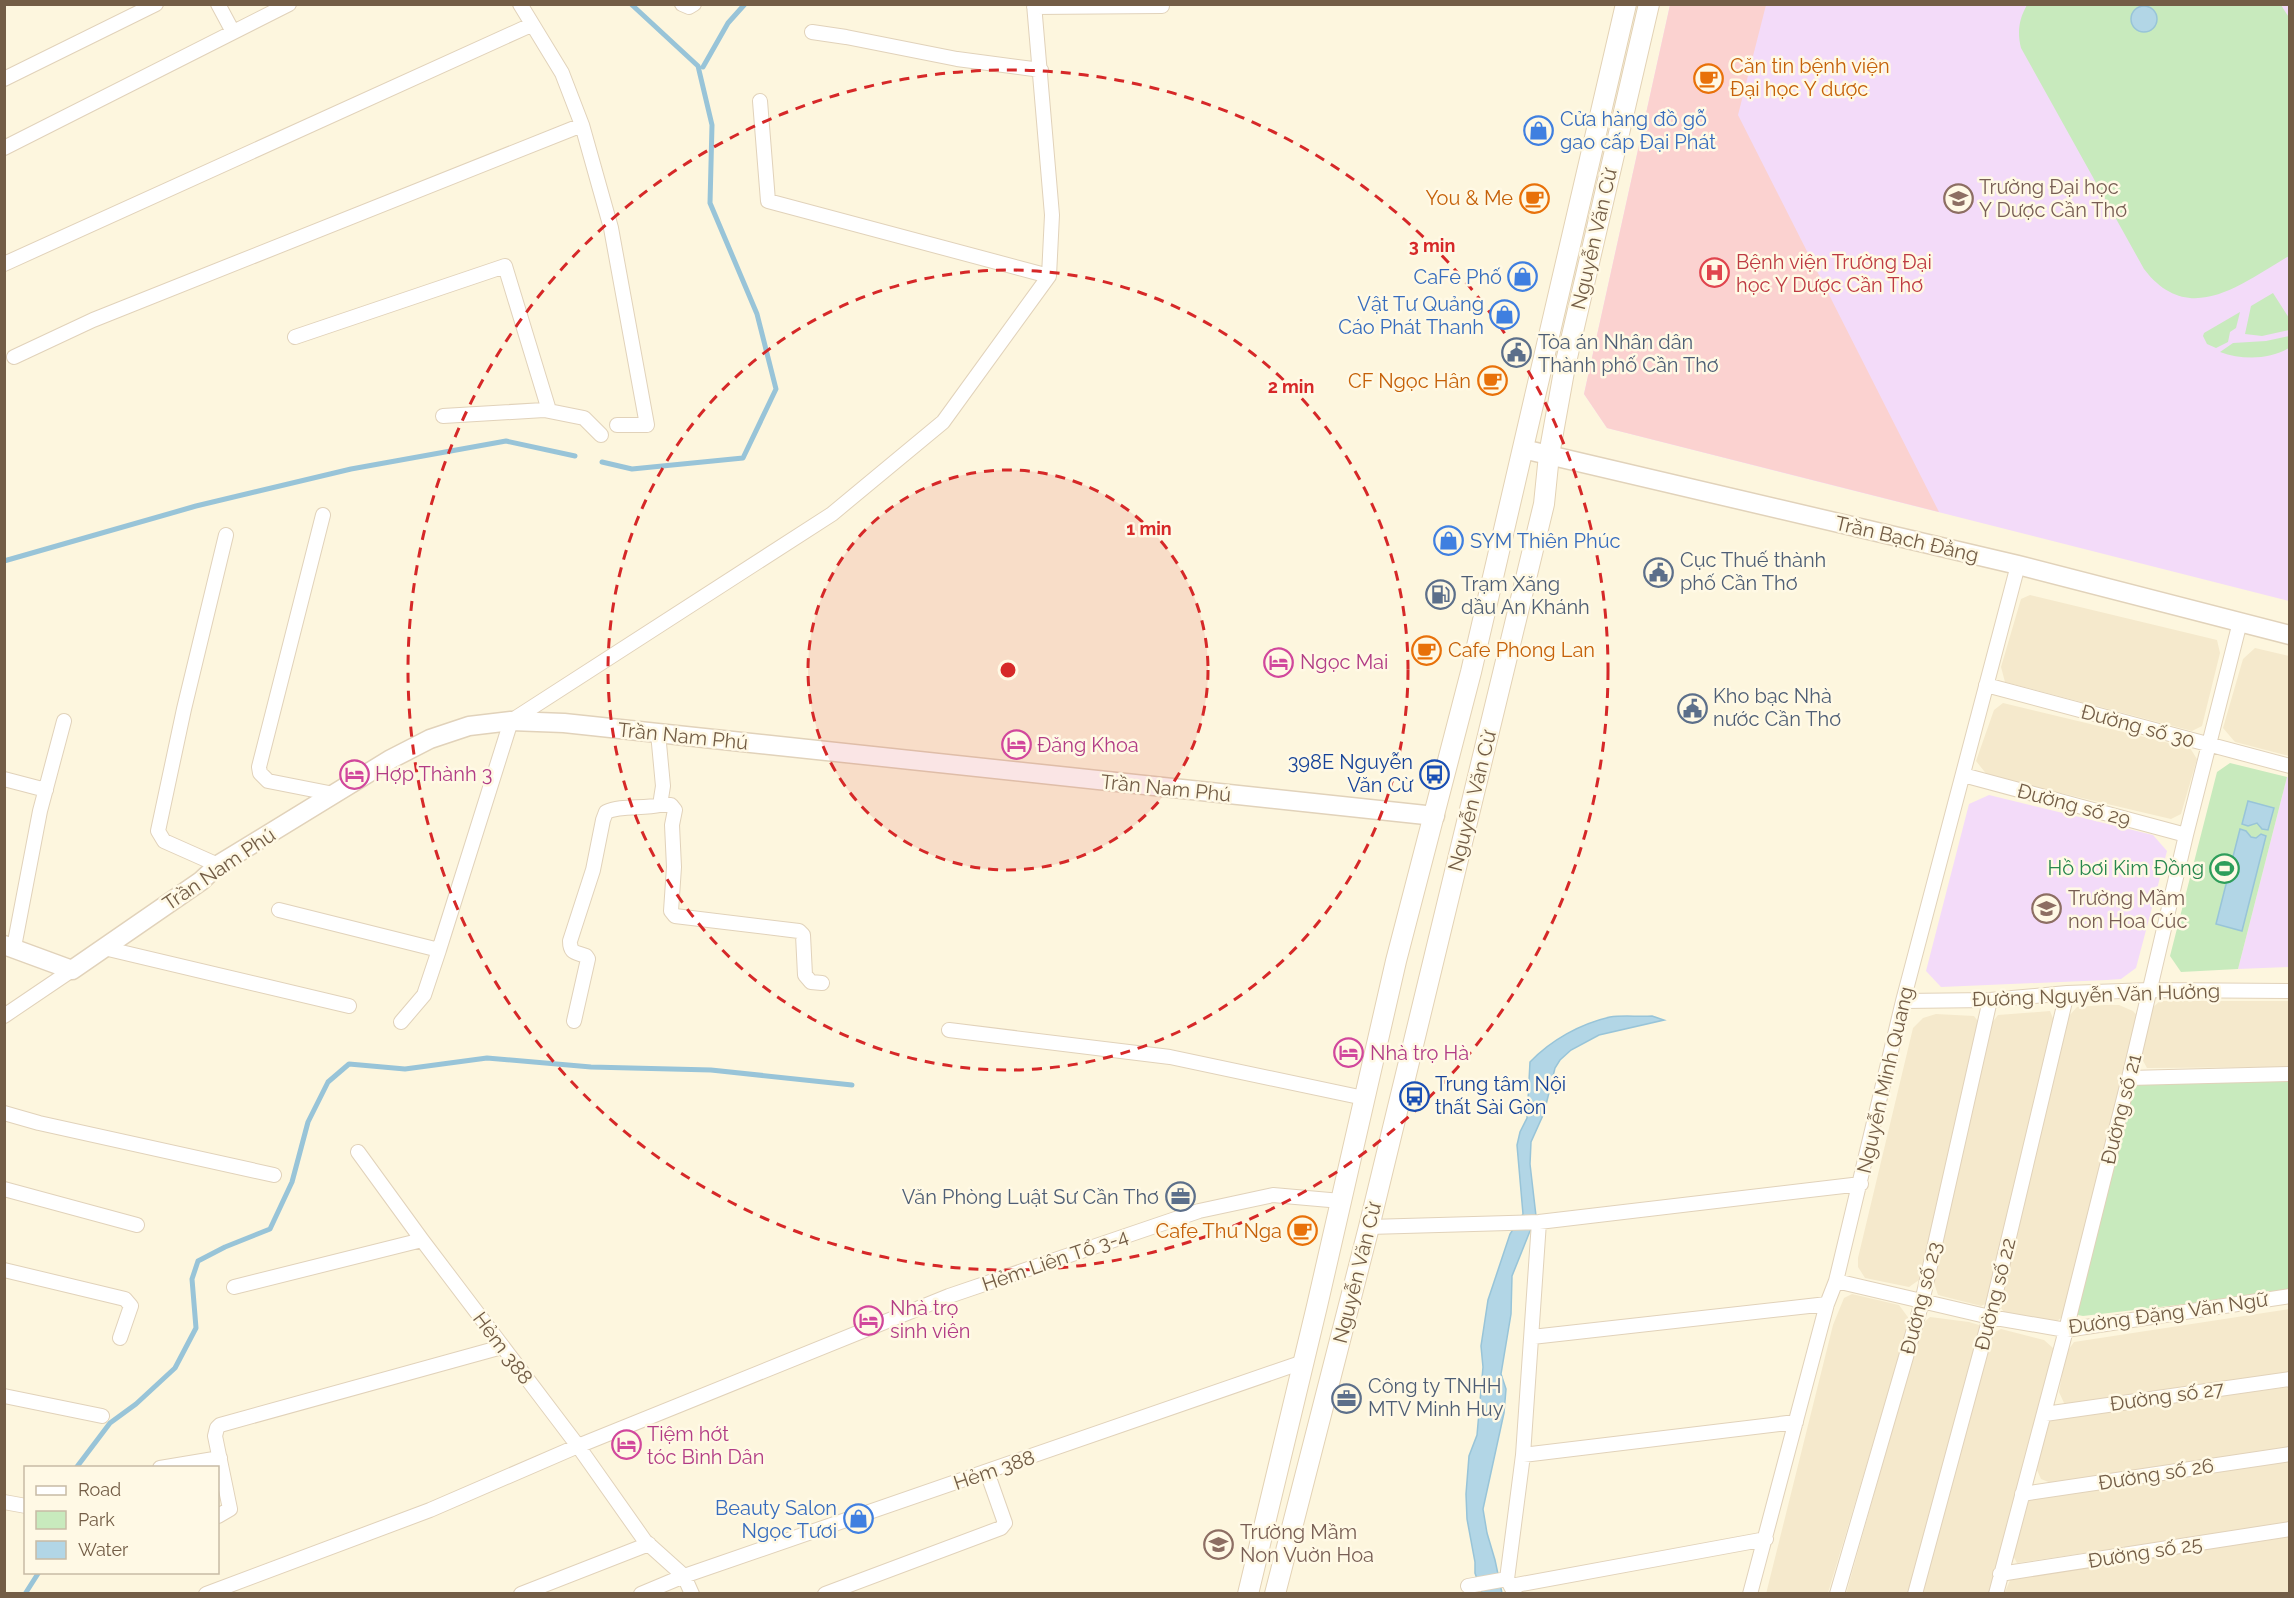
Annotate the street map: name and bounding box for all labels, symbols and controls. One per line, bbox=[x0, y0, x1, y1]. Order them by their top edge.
place label: Căn tin bệnh viện Đại học Y dược bbox=[1730, 54, 1890, 101]
cafe icon: Căn tin bệnh viện Đại học Y dược bbox=[1693, 62, 1725, 94]
place label: Cửa hàng đồ gỗ gao cấp Đại Phát bbox=[1560, 107, 1716, 154]
shop icon: Cửa hàng đồ gỗ gao cấp Đại Phát bbox=[1523, 115, 1555, 147]
street label: Nguyễn Văn Cừ bbox=[1566, 165, 1622, 312]
place label: Trường Đại học Y Dược Cần Thơ bbox=[1979, 175, 2127, 222]
cafe icon: You & Me bbox=[1518, 182, 1550, 214]
school or university icon: Trường Đại học Y Dược Cần Thơ bbox=[1942, 183, 1974, 215]
place label: You & Me bbox=[1425, 186, 1513, 210]
text: 3 min bbox=[1409, 235, 1455, 256]
place label: Bệnh viện Trường Đại học Y Dược Cần Thơ bbox=[1736, 250, 1932, 297]
hospital icon: Bệnh viện Trường Đại học Y Dược Cần Thơ bbox=[1699, 257, 1731, 289]
shop icon: CaFe Phố bbox=[1507, 261, 1539, 293]
place label: CaFe Phố bbox=[1413, 265, 1502, 289]
place label: Vật Tư Quảng Cáo Phát Thanh bbox=[1338, 292, 1484, 339]
shop icon: Vật Tư Quảng Cáo Phát Thanh bbox=[1489, 299, 1521, 331]
place label: Tòa án Nhân dân Thành phố Cần Thơ bbox=[1538, 330, 1719, 377]
public building icon: Tòa án Nhân dân Thành phố Cần Thơ bbox=[1501, 337, 1533, 369]
cafe icon: CF Ngọc Hân bbox=[1476, 365, 1508, 397]
place label: CF Ngọc Hân bbox=[1348, 369, 1471, 393]
text: 2 min bbox=[1268, 376, 1314, 397]
street label: Trần Bạch Đằng bbox=[1833, 511, 1981, 567]
text: 1 min bbox=[1126, 518, 1172, 539]
shop icon: SYM Thiên Phúc bbox=[1433, 525, 1465, 557]
place label: SYM Thiên Phúc bbox=[1470, 529, 1621, 553]
place label: Cục Thuế thành phố Cần Thơ bbox=[1680, 548, 1826, 595]
public building icon: Cục Thuế thành phố Cần Thơ bbox=[1643, 556, 1675, 588]
place label: Trạm Xăng dầu An Khánh bbox=[1461, 572, 1590, 619]
fuel station icon: Trạm Xăng dầu An Khánh bbox=[1424, 579, 1456, 611]
cafe icon: Cafe Phong Lan bbox=[1411, 634, 1443, 666]
place label: Cafe Phong Lan bbox=[1448, 638, 1595, 662]
hotel icon: Ngọc Mai bbox=[1263, 646, 1295, 678]
place label: Ngọc Mai bbox=[1300, 650, 1388, 674]
centre of rings bbox=[998, 660, 1018, 680]
place label: Kho bạc Nhà nước Cần Thơ bbox=[1713, 684, 1841, 731]
public building icon: Kho bạc Nhà nước Cần Thơ bbox=[1676, 692, 1708, 724]
street label: Đường số 30 bbox=[2078, 699, 2198, 753]
street label: Trần Nam Phú bbox=[617, 717, 749, 755]
street label: Nguyễn Văn Cừ bbox=[1443, 727, 1501, 874]
hotel icon: Đăng Khoa bbox=[1000, 729, 1032, 761]
place label: Đăng Khoa bbox=[1037, 733, 1139, 757]
place label: 398E Nguyễn Văn Cừ bbox=[1288, 750, 1414, 797]
hotel icon: Hợp Thành 3 bbox=[338, 758, 370, 790]
bus stop icon: 398E Nguyễn Văn Cừ bbox=[1418, 758, 1450, 790]
place label: Hợp Thành 3 bbox=[375, 762, 492, 786]
street label: Trần Nam Phú bbox=[1100, 769, 1232, 807]
street label: Đường số 29 bbox=[2015, 778, 2133, 832]
street label: Trần Nam Phú bbox=[158, 822, 280, 916]
sports icon: Hồ bơi Kim Đồng bbox=[2209, 852, 2241, 884]
place label: Hồ bơi Kim Đồng bbox=[2048, 856, 2204, 880]
place label: Trường Mầm non Hoa Cúc bbox=[2068, 886, 2187, 933]
school or university icon: Trường Mầm non Hoa Cúc bbox=[2031, 893, 2063, 925]
street label: Đường Nguyễn Văn Hưởng bbox=[1972, 979, 2220, 1011]
street label: Nguyễn Minh Quang bbox=[1852, 984, 1918, 1176]
hotel icon: Nhà trọ Hà bbox=[1333, 1037, 1365, 1069]
place label: Nhà trọ Hà bbox=[1370, 1041, 1469, 1065]
street label: Đường số 21 bbox=[2096, 1051, 2146, 1167]
place label: Trung tâm Nội thất Sài Gòn bbox=[1435, 1072, 1566, 1119]
bus stop icon: Trung tâm Nội thất Sài Gòn bbox=[1398, 1080, 1430, 1112]
office icon: Văn Phòng Luật Sư Cần Thơ bbox=[1164, 1181, 1196, 1213]
place label: Văn Phòng Luật Sư Cần Thơ bbox=[902, 1185, 1159, 1209]
street label: Nguyễn Văn Cừ bbox=[1328, 1199, 1386, 1346]
cafe icon: Cafe Thu Nga bbox=[1287, 1215, 1319, 1247]
place label: Cafe Thu Nga bbox=[1156, 1219, 1282, 1243]
street label: Hẻm Liên Tổ 3-4 bbox=[979, 1224, 1131, 1296]
street label: Đường số 22 bbox=[1969, 1235, 2021, 1353]
street label: Đường số 23 bbox=[1895, 1239, 1947, 1357]
street label: Đường Đặng Văn Ngữ bbox=[2067, 1287, 2270, 1339]
place label: Nhà trọ sinh viên bbox=[890, 1296, 970, 1343]
hotel icon: Nhà trọ sinh viên bbox=[853, 1304, 885, 1336]
street label: Hẻm 388 bbox=[468, 1307, 538, 1389]
place label: Công ty TNHH MTV Minh Huy bbox=[1368, 1374, 1504, 1421]
street label: Đường số 27 bbox=[2108, 1376, 2226, 1416]
office icon: Công ty TNHH MTV Minh Huy bbox=[1331, 1382, 1363, 1414]
place label: Tiệm hớt tóc Bình Dân bbox=[647, 1422, 764, 1469]
hotel icon: Tiệm hớt tóc Bình Dân bbox=[610, 1429, 642, 1461]
street label: Hẻm 388 bbox=[950, 1445, 1038, 1495]
street label: Đường số 26 bbox=[2097, 1453, 2215, 1495]
legend bbox=[24, 1466, 219, 1574]
text: Road bbox=[78, 1479, 121, 1500]
place label: Beauty Salon Ngọc Tươi bbox=[715, 1496, 837, 1543]
shop icon: Beauty Salon Ngọc Tươi bbox=[842, 1503, 874, 1535]
text: Park bbox=[78, 1509, 115, 1530]
place label: Trường Mầm Non Vuờn Hoa bbox=[1240, 1520, 1374, 1567]
school or university icon: Trường Mầm Non Vuờn Hoa bbox=[1203, 1528, 1235, 1560]
street label: Đường số 25 bbox=[2086, 1531, 2204, 1573]
text: Water bbox=[78, 1539, 129, 1560]

